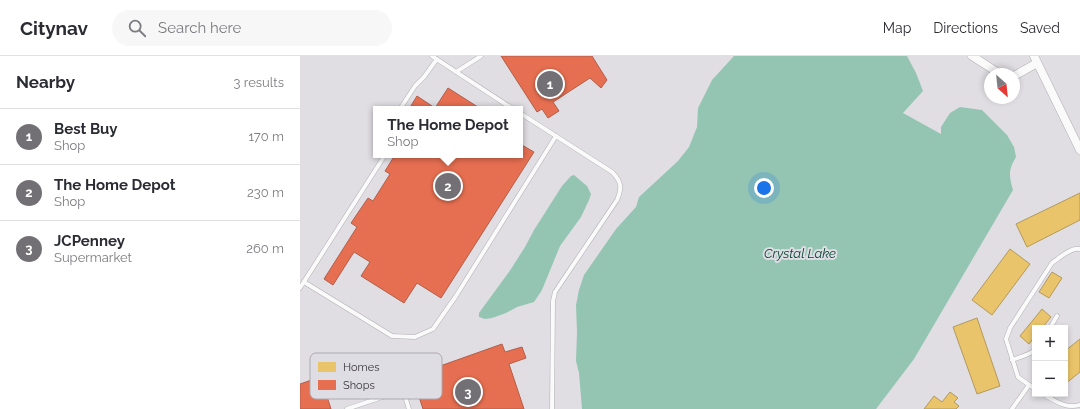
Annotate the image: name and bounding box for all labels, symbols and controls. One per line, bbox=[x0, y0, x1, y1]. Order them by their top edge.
search box bbox=[112, 10, 392, 46]
text: Citynav bbox=[20, 17, 88, 39]
icon: search bbox=[126, 17, 148, 39]
text: Search here bbox=[158, 19, 241, 37]
text: Map bbox=[883, 20, 911, 36]
text: Directions bbox=[933, 20, 998, 36]
text: Saved bbox=[1020, 20, 1060, 36]
north arrow bbox=[984, 68, 1020, 104]
pin: 1 bbox=[537, 69, 563, 99]
text: Nearby bbox=[16, 72, 75, 92]
text: 3 results bbox=[234, 75, 284, 90]
popup bbox=[373, 106, 523, 158]
text: The Home Depot bbox=[387, 116, 509, 134]
text: Best Buy bbox=[54, 120, 118, 138]
text: 1 bbox=[26, 129, 32, 144]
text: 170 m bbox=[248, 129, 284, 144]
text: Shop bbox=[387, 134, 418, 149]
text: Shop bbox=[54, 138, 85, 153]
pin: 2 bbox=[435, 171, 461, 201]
text: The Home Depot bbox=[54, 176, 176, 194]
your location bbox=[754, 178, 774, 198]
text: 2 bbox=[25, 185, 33, 200]
text: 230 m bbox=[247, 185, 284, 200]
text: Shop bbox=[54, 194, 85, 209]
text: JCPenney bbox=[54, 232, 125, 250]
text: 3 bbox=[25, 241, 33, 256]
text: 260 m bbox=[246, 241, 284, 256]
water label: Crystal Lake bbox=[764, 246, 836, 261]
text: Supermarket bbox=[54, 250, 132, 265]
map controls bbox=[1032, 325, 1068, 397]
button: + bbox=[1032, 325, 1068, 361]
legend bbox=[310, 353, 442, 399]
text: Homes bbox=[343, 361, 379, 374]
button: − bbox=[1032, 361, 1068, 397]
pin: 3 bbox=[455, 377, 481, 407]
text: Shops bbox=[343, 379, 375, 392]

